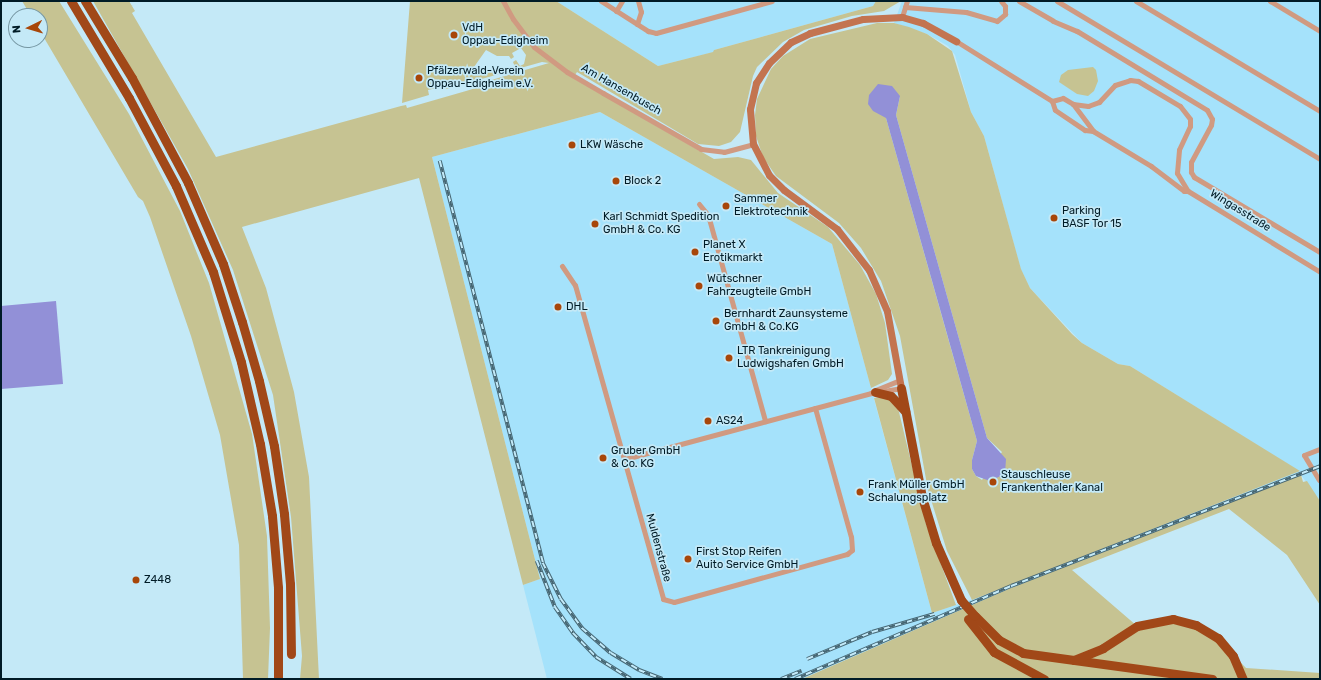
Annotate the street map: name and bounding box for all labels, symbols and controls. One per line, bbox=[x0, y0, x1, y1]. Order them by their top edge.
north arrow bbox=[8, 8, 48, 48]
place label: VdH Oppau-Edigheim bbox=[462, 22, 548, 48]
text: N bbox=[10, 24, 23, 34]
marker: VdH Oppau-Edigheim bbox=[449, 30, 459, 40]
street label: Am Hansenbusch bbox=[579, 62, 663, 118]
place label: Pfälzerwald-Verein Oppau-Edigheim e.V. bbox=[427, 65, 533, 91]
marker: Pfälzerwald-Verein Oppau-Edigheim e.V. bbox=[414, 73, 424, 83]
place label: LKW Wäsche bbox=[580, 138, 643, 152]
marker: LKW Wäsche bbox=[567, 140, 577, 150]
place label: Block 2 bbox=[624, 174, 661, 188]
marker: Block 2 bbox=[611, 176, 621, 186]
street label: Wingasstraße bbox=[1207, 187, 1273, 235]
place label: Sammer Elektrotechnik bbox=[734, 193, 808, 219]
marker: Sammer Elektrotechnik bbox=[721, 201, 731, 211]
place label: Parking BASF Tor 15 bbox=[1062, 205, 1122, 231]
place label: Karl Schmidt Spedition GmbH & Co. KG bbox=[603, 211, 719, 237]
marker: Parking BASF Tor 15 bbox=[1049, 213, 1059, 223]
marker: Karl Schmidt Spedition GmbH & Co. KG bbox=[590, 219, 600, 229]
place label: Planet X Erotikmarkt bbox=[703, 239, 763, 265]
marker: Planet X Erotikmarkt bbox=[690, 247, 700, 257]
place label: Wütschner Fahrzeugteile GmbH bbox=[707, 273, 811, 299]
marker: Wütschner Fahrzeugteile GmbH bbox=[694, 281, 704, 291]
place label: DHL bbox=[566, 300, 588, 314]
marker: DHL bbox=[553, 302, 563, 312]
place label: Bernhardt Zaunsysteme GmbH & Co.KG bbox=[724, 308, 848, 334]
marker: Bernhardt Zaunsysteme GmbH & Co.KG bbox=[711, 316, 721, 326]
place label: LTR Tankreinigung Ludwigshafen GmbH bbox=[737, 345, 844, 371]
marker: LTR Tankreinigung Ludwigshafen GmbH bbox=[724, 353, 734, 363]
place label: AS24 bbox=[716, 414, 743, 428]
marker: AS24 bbox=[703, 416, 713, 426]
place label: Gruber GmbH & Co. KG bbox=[611, 445, 681, 471]
marker: Gruber GmbH & Co. KG bbox=[598, 453, 608, 463]
place label: Stauschleuse Frankenthaler Kanal bbox=[1001, 469, 1103, 495]
marker: Stauschleuse Frankenthaler Kanal bbox=[988, 477, 998, 487]
place label: Frank Müller GmbH Schalungsplatz bbox=[868, 479, 965, 505]
marker: Frank Müller GmbH Schalungsplatz bbox=[855, 487, 865, 497]
street label: Muldenstraße bbox=[643, 512, 673, 584]
place label: First Stop Reifen Auito Service GmbH bbox=[696, 546, 798, 572]
marker: First Stop Reifen Auito Service GmbH bbox=[683, 554, 693, 564]
place label: Z448 bbox=[144, 573, 171, 587]
marker: Z448 bbox=[131, 575, 141, 585]

